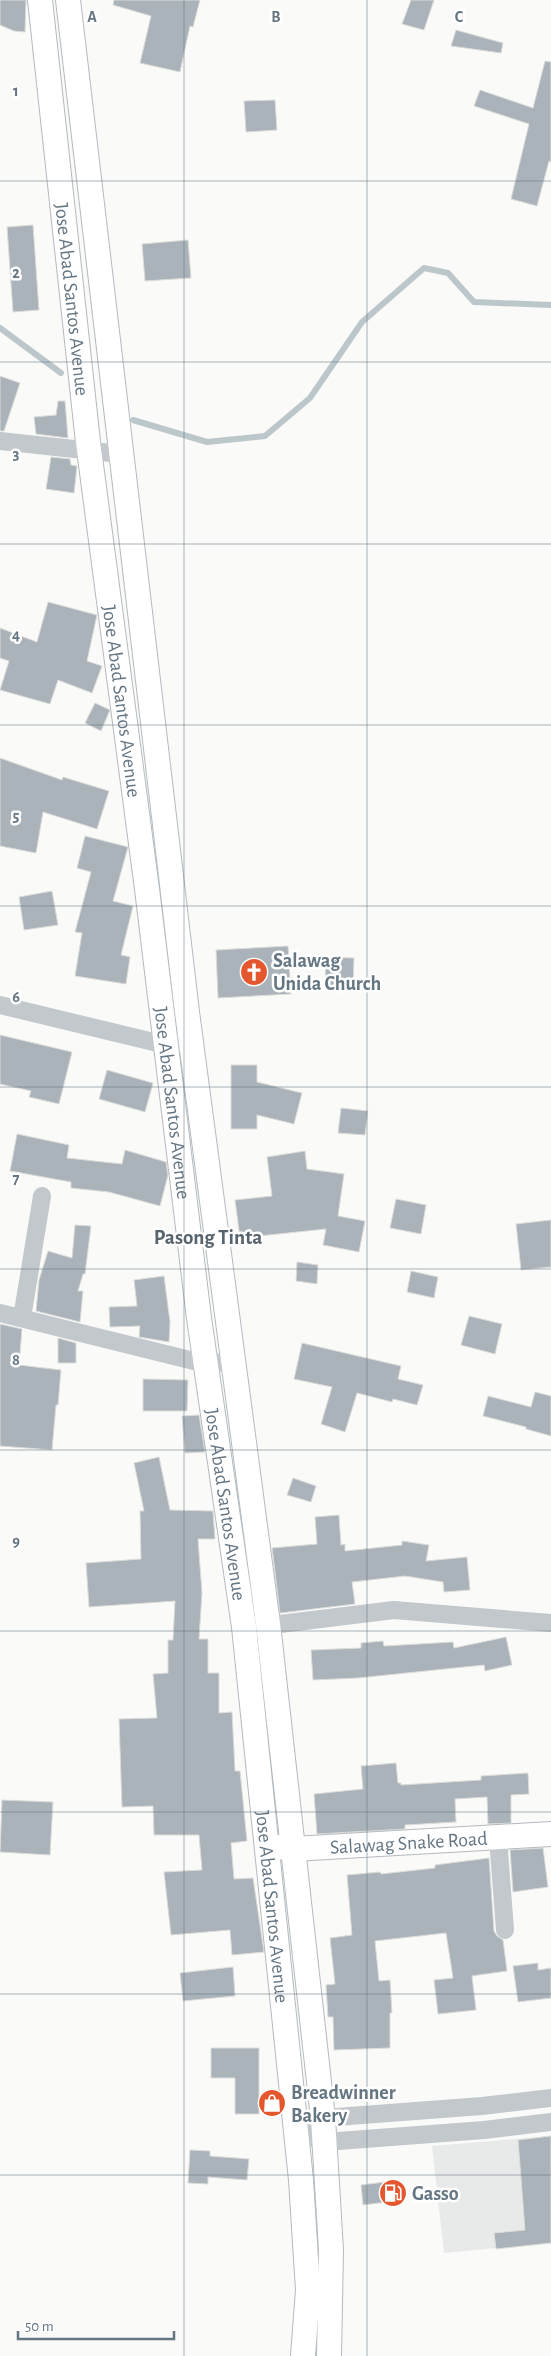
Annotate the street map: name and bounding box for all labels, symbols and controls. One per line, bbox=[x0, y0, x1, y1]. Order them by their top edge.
text: A bbox=[87, 9, 97, 25]
text: B bbox=[271, 9, 281, 25]
text: C bbox=[455, 9, 464, 25]
text: 1 bbox=[13, 83, 19, 99]
street label: Jose Abad Santos Avenue bbox=[51, 202, 92, 397]
text: 2 bbox=[12, 265, 20, 281]
text: 3 bbox=[13, 446, 20, 462]
street label: Jose Abad Santos Avenue bbox=[99, 604, 144, 799]
text: 4 bbox=[12, 627, 20, 643]
text: 5 bbox=[13, 808, 20, 824]
place label: Salawag Unida Church bbox=[273, 951, 381, 994]
church icon: Salawag Unida Church bbox=[239, 957, 269, 987]
text: 6 bbox=[12, 989, 20, 1005]
street label: Jose Abad Santos Avenue bbox=[150, 1006, 194, 1200]
text: 7 bbox=[13, 1171, 20, 1187]
district label: Pasong Tinta bbox=[154, 1227, 262, 1248]
text: 8 bbox=[12, 1352, 20, 1368]
street label: Jose Abad Santos Avenue bbox=[201, 1407, 249, 1602]
text: 9 bbox=[12, 1533, 20, 1549]
street label: Jose Abad Santos Avenue bbox=[252, 1809, 292, 2004]
street label: Salawag Snake Road bbox=[329, 1829, 488, 1858]
place label: Breadwinner Bakery bbox=[291, 2083, 396, 2126]
shop icon: Breadwinner Bakery bbox=[257, 2088, 287, 2118]
fuel station icon: Gasso bbox=[378, 2178, 408, 2208]
place label: Gasso bbox=[412, 2184, 459, 2204]
scale bar bbox=[18, 2308, 174, 2340]
text: 50 m bbox=[25, 2319, 54, 2334]

